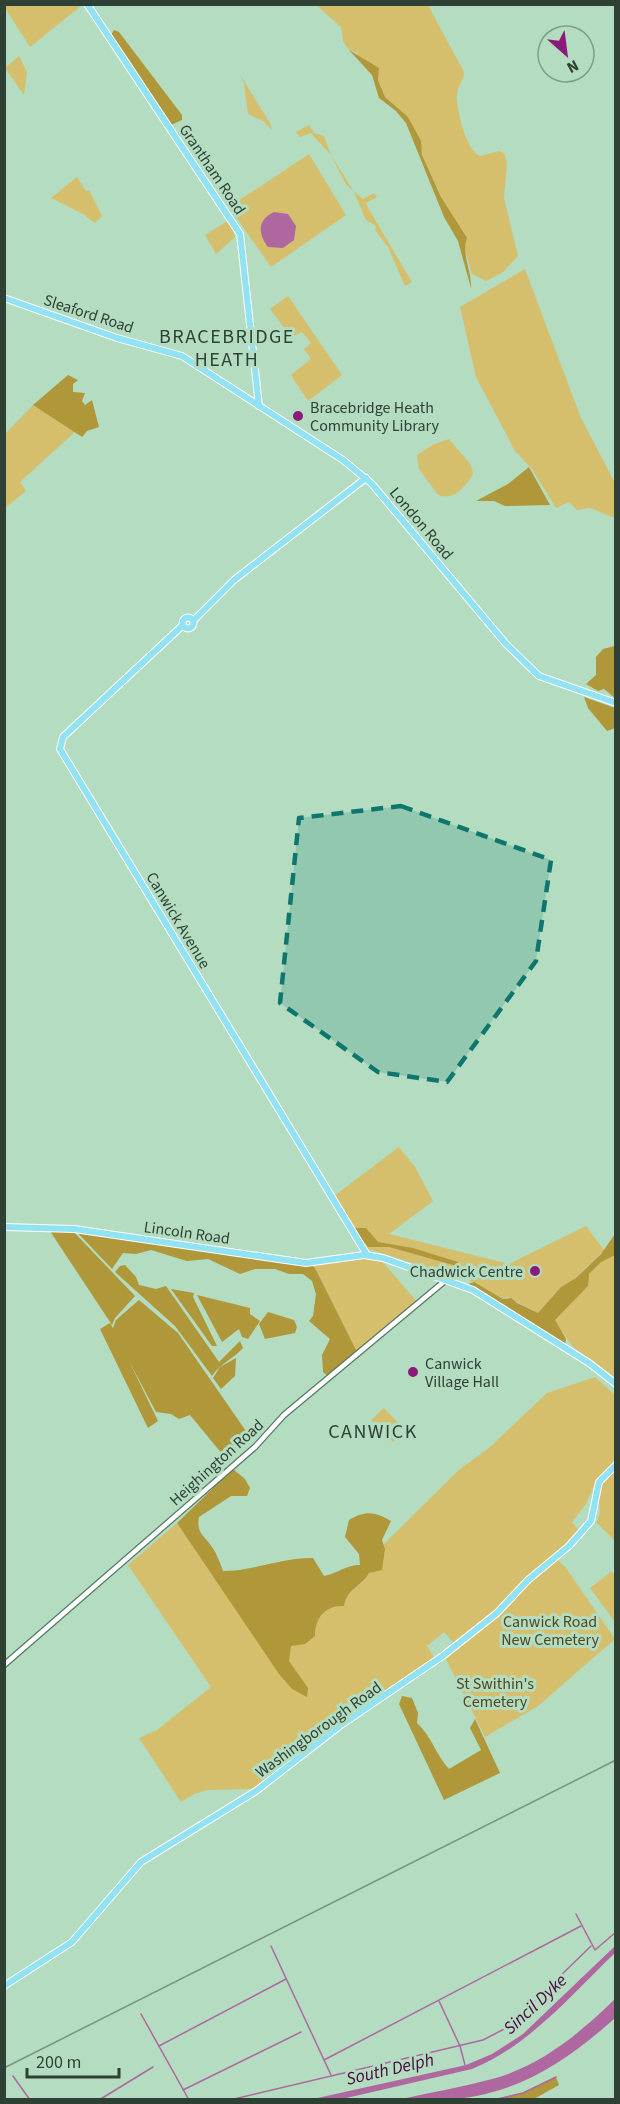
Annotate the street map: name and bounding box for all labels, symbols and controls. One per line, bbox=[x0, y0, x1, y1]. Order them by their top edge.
north arrow bbox=[536, 24, 596, 84]
text: N bbox=[563, 54, 582, 79]
street label: Grantham Road bbox=[174, 120, 251, 219]
street label: Sleaford Road bbox=[41, 289, 137, 339]
district label: BRACEBRIDGE HEATH bbox=[159, 323, 295, 374]
place label: Bracebridge Heath Community Library bbox=[310, 397, 440, 437]
marker: Bracebridge Heath Community Library bbox=[291, 409, 305, 423]
street label: London Road bbox=[384, 483, 458, 565]
street label: Canwick Avenue bbox=[141, 868, 216, 973]
street label: Lincoln Road bbox=[143, 1216, 231, 1250]
place label: Chadwick Centre bbox=[410, 1261, 523, 1283]
marker: Chadwick Centre bbox=[528, 1264, 542, 1278]
place label: Canwick Village Hall bbox=[425, 1353, 499, 1393]
marker: Canwick Village Hall bbox=[406, 1365, 420, 1379]
street label: Heighington Road bbox=[165, 1414, 269, 1511]
district label: CANWICK bbox=[328, 1418, 418, 1446]
park label: Canwick Road New Cemetery bbox=[501, 1611, 599, 1651]
park label: St Swithin's Cemetery bbox=[456, 1673, 534, 1713]
street label: Washingborough Road bbox=[251, 1676, 386, 1783]
water label: Sincil Dyke bbox=[498, 1968, 573, 2040]
scale bar bbox=[27, 2041, 118, 2079]
water label: South Delph bbox=[344, 2047, 437, 2092]
text: 200 m bbox=[36, 2050, 81, 2075]

